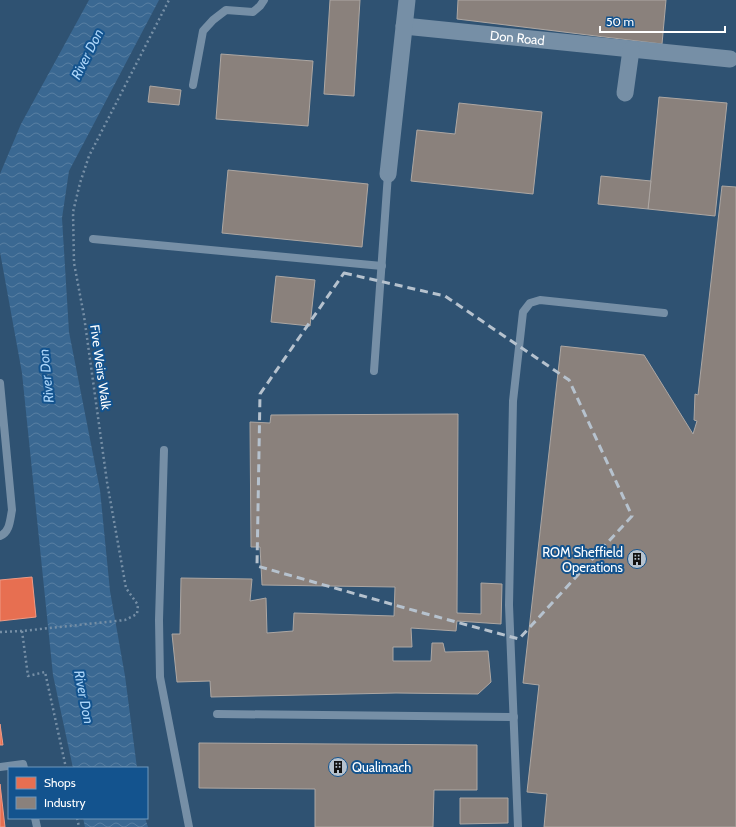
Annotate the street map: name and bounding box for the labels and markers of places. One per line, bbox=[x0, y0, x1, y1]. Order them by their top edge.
place label: ROM Sheffield Operations bbox=[542, 544, 624, 575]
building icon: ROM Sheffield Operations bbox=[626, 548, 648, 570]
building icon: Qualimach bbox=[327, 756, 349, 778]
place label: Qualimach bbox=[352, 759, 411, 775]

